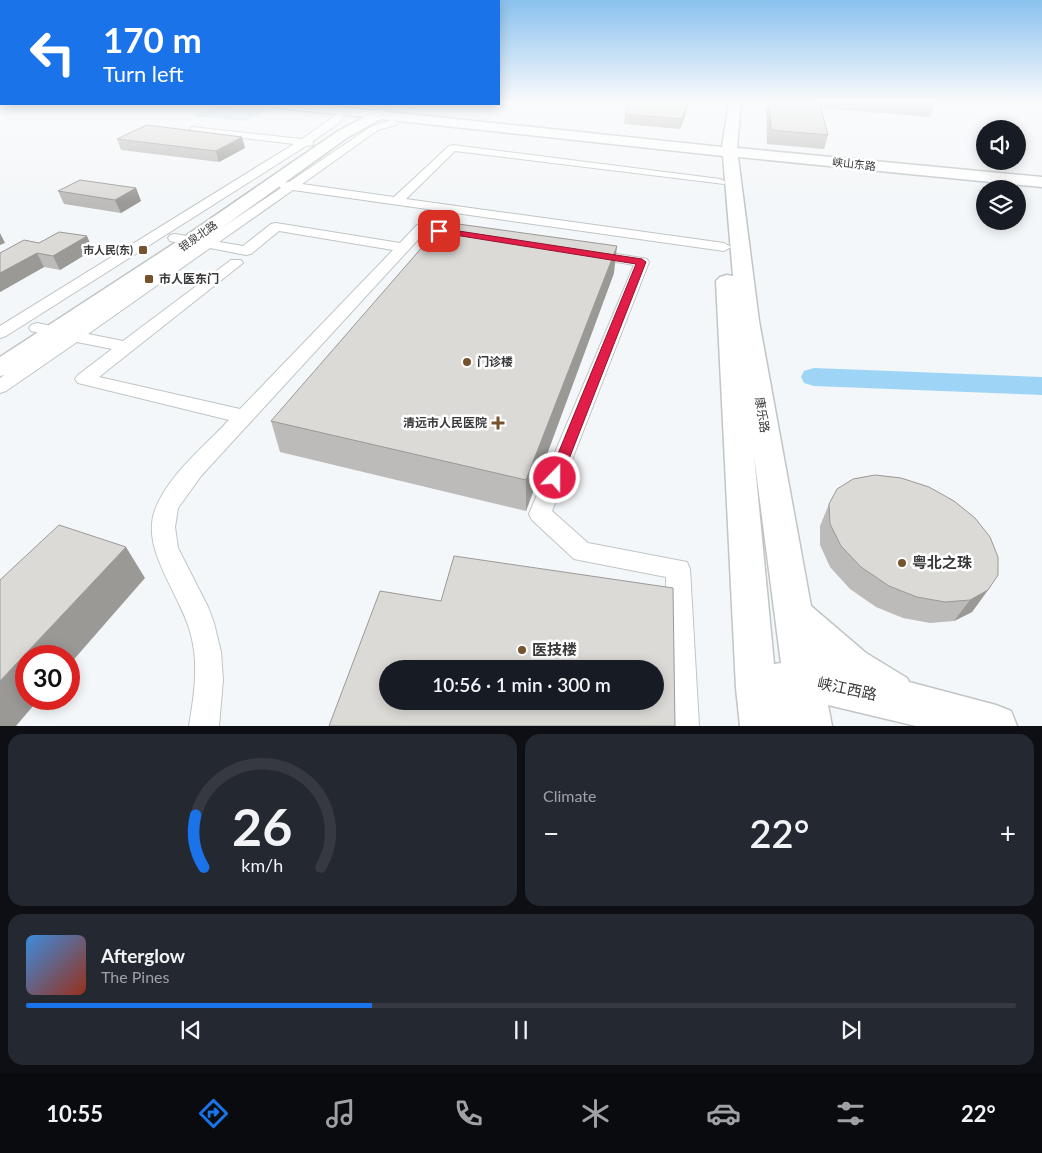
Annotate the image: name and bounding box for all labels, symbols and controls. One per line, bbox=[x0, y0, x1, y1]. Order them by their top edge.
text: 170 m bbox=[103, 18, 202, 60]
icon: left bbox=[20, 20, 85, 85]
text: Turn left bbox=[103, 60, 184, 87]
map controls bbox=[976, 120, 1026, 230]
button: sound bbox=[976, 120, 1026, 170]
street label: 峡山东路 bbox=[831, 155, 877, 172]
button: layers bbox=[976, 180, 1026, 230]
pin bbox=[418, 210, 460, 252]
icon: arrive bbox=[425, 217, 453, 245]
street label: 银泉北路 bbox=[176, 218, 219, 254]
place label: 市人民(东) bbox=[83, 243, 133, 256]
marker: 市人民(东) bbox=[137, 244, 149, 256]
place label: 市人医东门 bbox=[159, 271, 219, 286]
marker: 市人医东门 bbox=[143, 273, 155, 285]
place label: 门诊楼 bbox=[477, 354, 513, 369]
marker: 门诊楼 bbox=[461, 356, 473, 368]
street label: 康乐路 bbox=[752, 396, 773, 434]
place label: 清远市人民医院 bbox=[403, 415, 487, 430]
marker: 清远市人民医院 bbox=[491, 416, 505, 430]
position arrow bbox=[528, 451, 580, 503]
place label: 粤北之珠 bbox=[912, 553, 972, 571]
marker: 粤北之珠 bbox=[896, 557, 908, 569]
place label: 医技楼 bbox=[532, 640, 577, 658]
marker: 医技楼 bbox=[516, 644, 528, 656]
speed limit sign: 30 bbox=[15, 645, 80, 710]
text: 10:56 · 1 min · 300 m bbox=[432, 673, 611, 696]
street label: 峡江西路 bbox=[816, 673, 878, 703]
text: Climate bbox=[543, 786, 596, 805]
text: 26 bbox=[232, 795, 293, 857]
text: 22° bbox=[750, 810, 809, 856]
text: − bbox=[543, 816, 559, 850]
text: + bbox=[1000, 816, 1016, 850]
text: km/h bbox=[242, 854, 283, 876]
text: Afterglow bbox=[101, 944, 185, 967]
text: The Pines bbox=[101, 967, 170, 986]
icon: previous bbox=[177, 1016, 205, 1044]
icon: pause bbox=[507, 1016, 535, 1044]
icon: next bbox=[837, 1016, 865, 1044]
icon: directions bbox=[196, 1096, 231, 1131]
icon: music bbox=[323, 1096, 358, 1131]
icon: phone bbox=[451, 1096, 486, 1131]
icon: climate bbox=[578, 1096, 613, 1131]
icon: car bbox=[706, 1096, 741, 1131]
icon: filters bbox=[833, 1096, 868, 1131]
text: 10:55 bbox=[46, 1100, 103, 1127]
text: 22° bbox=[961, 1100, 996, 1127]

